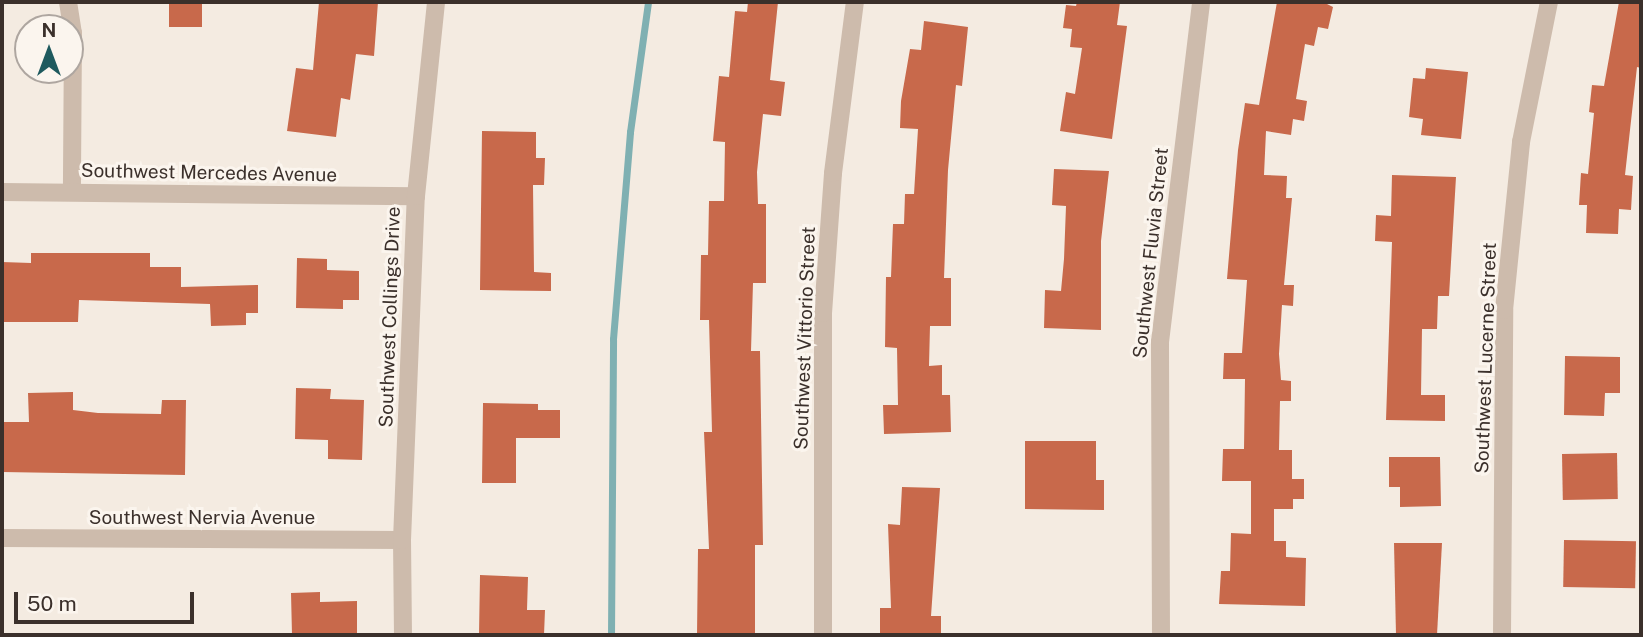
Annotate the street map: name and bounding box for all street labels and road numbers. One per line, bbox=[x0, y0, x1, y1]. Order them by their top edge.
street label: Southwest Fluvia Street bbox=[1129, 146, 1173, 360]
street label: Southwest Mercedes Avenue bbox=[81, 159, 337, 187]
street label: Southwest Collings Drive bbox=[375, 206, 405, 428]
street label: Southwest Vittorio Street bbox=[790, 226, 820, 450]
street label: Southwest Lucerne Street bbox=[1471, 242, 1501, 474]
street label: Southwest Nervia Avenue bbox=[89, 507, 315, 529]

